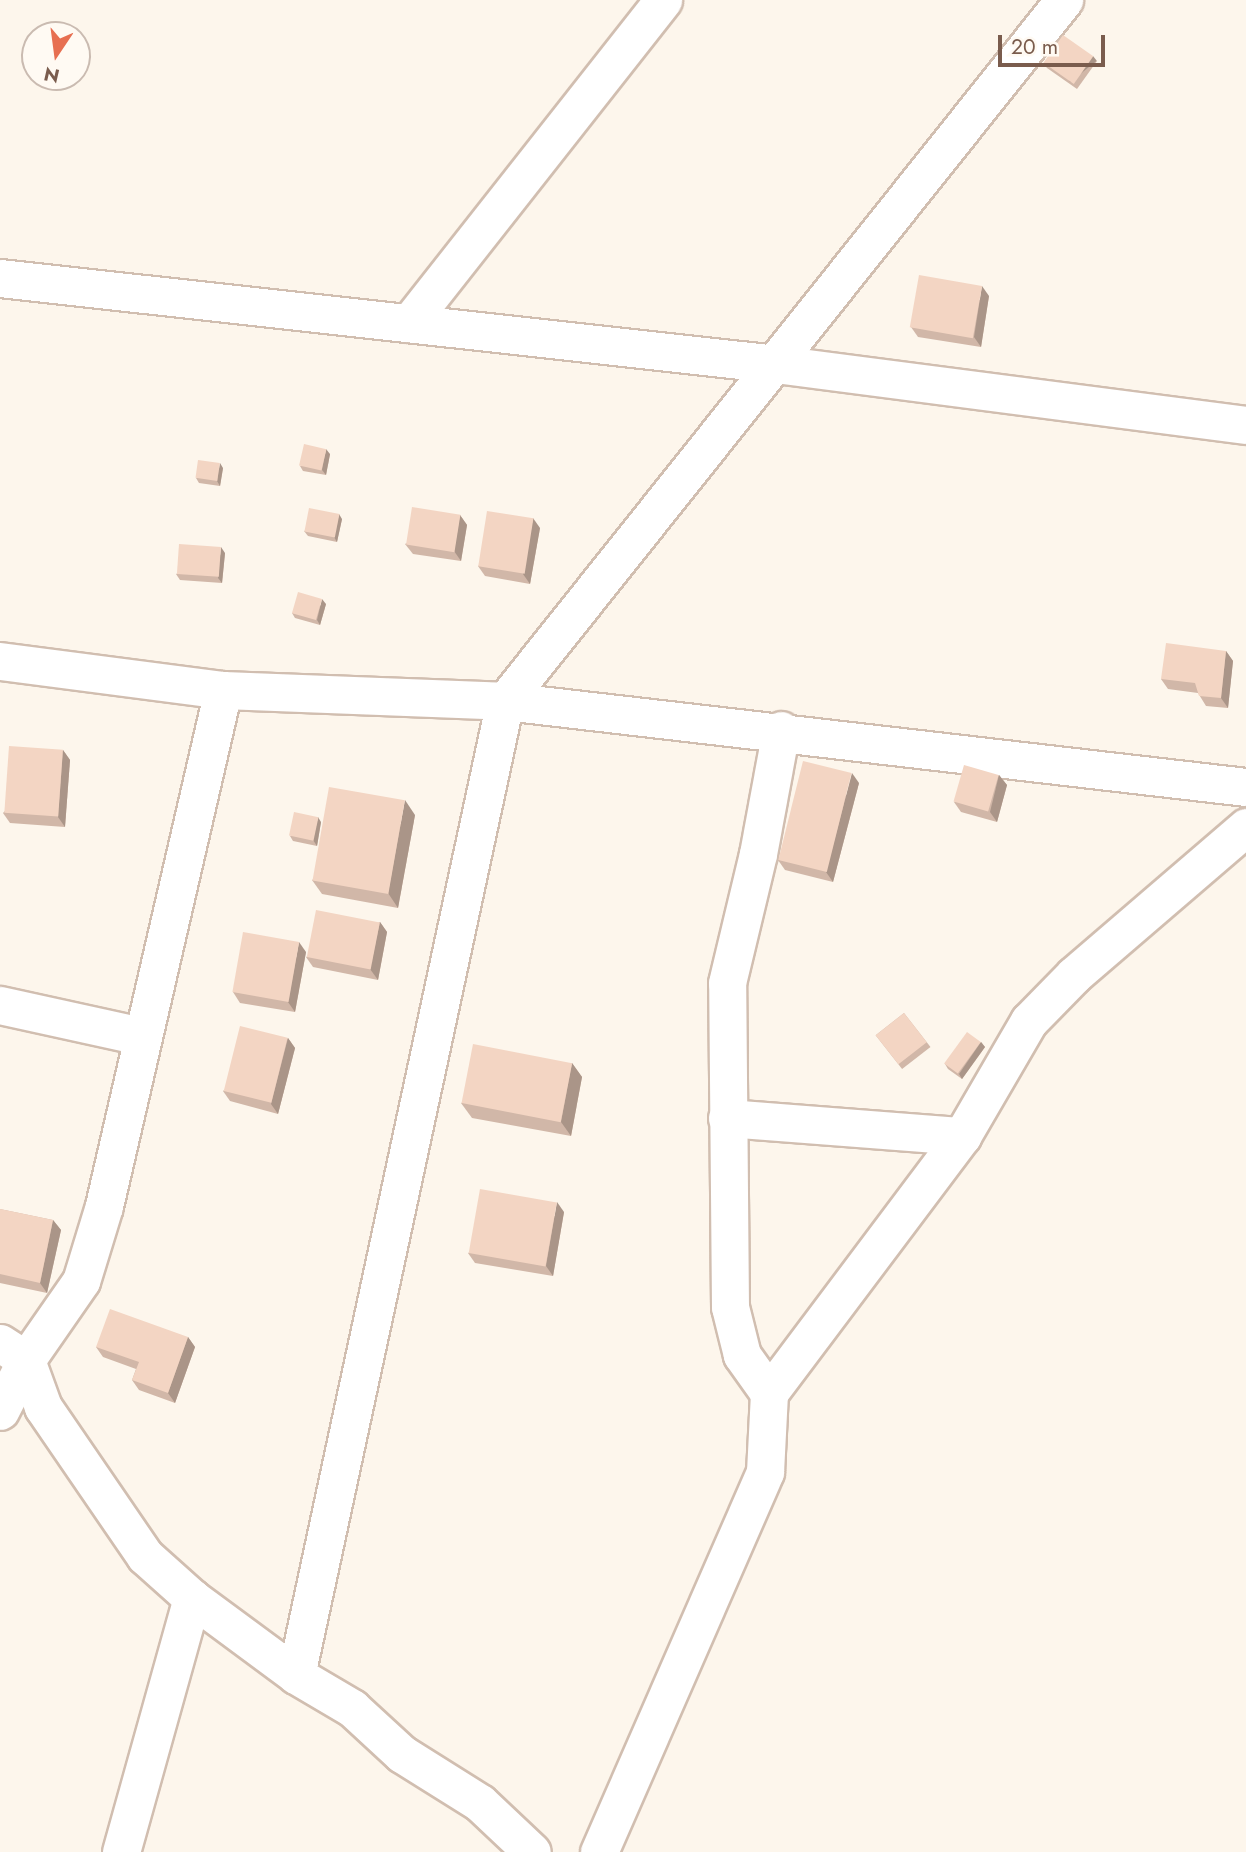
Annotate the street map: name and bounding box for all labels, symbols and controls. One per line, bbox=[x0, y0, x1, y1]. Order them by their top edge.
north arrow bbox=[21, 21, 91, 91]
scale bar bbox=[1001, 21, 1108, 65]
text: 20 m bbox=[1011, 32, 1058, 62]
text: N bbox=[41, 60, 62, 90]

